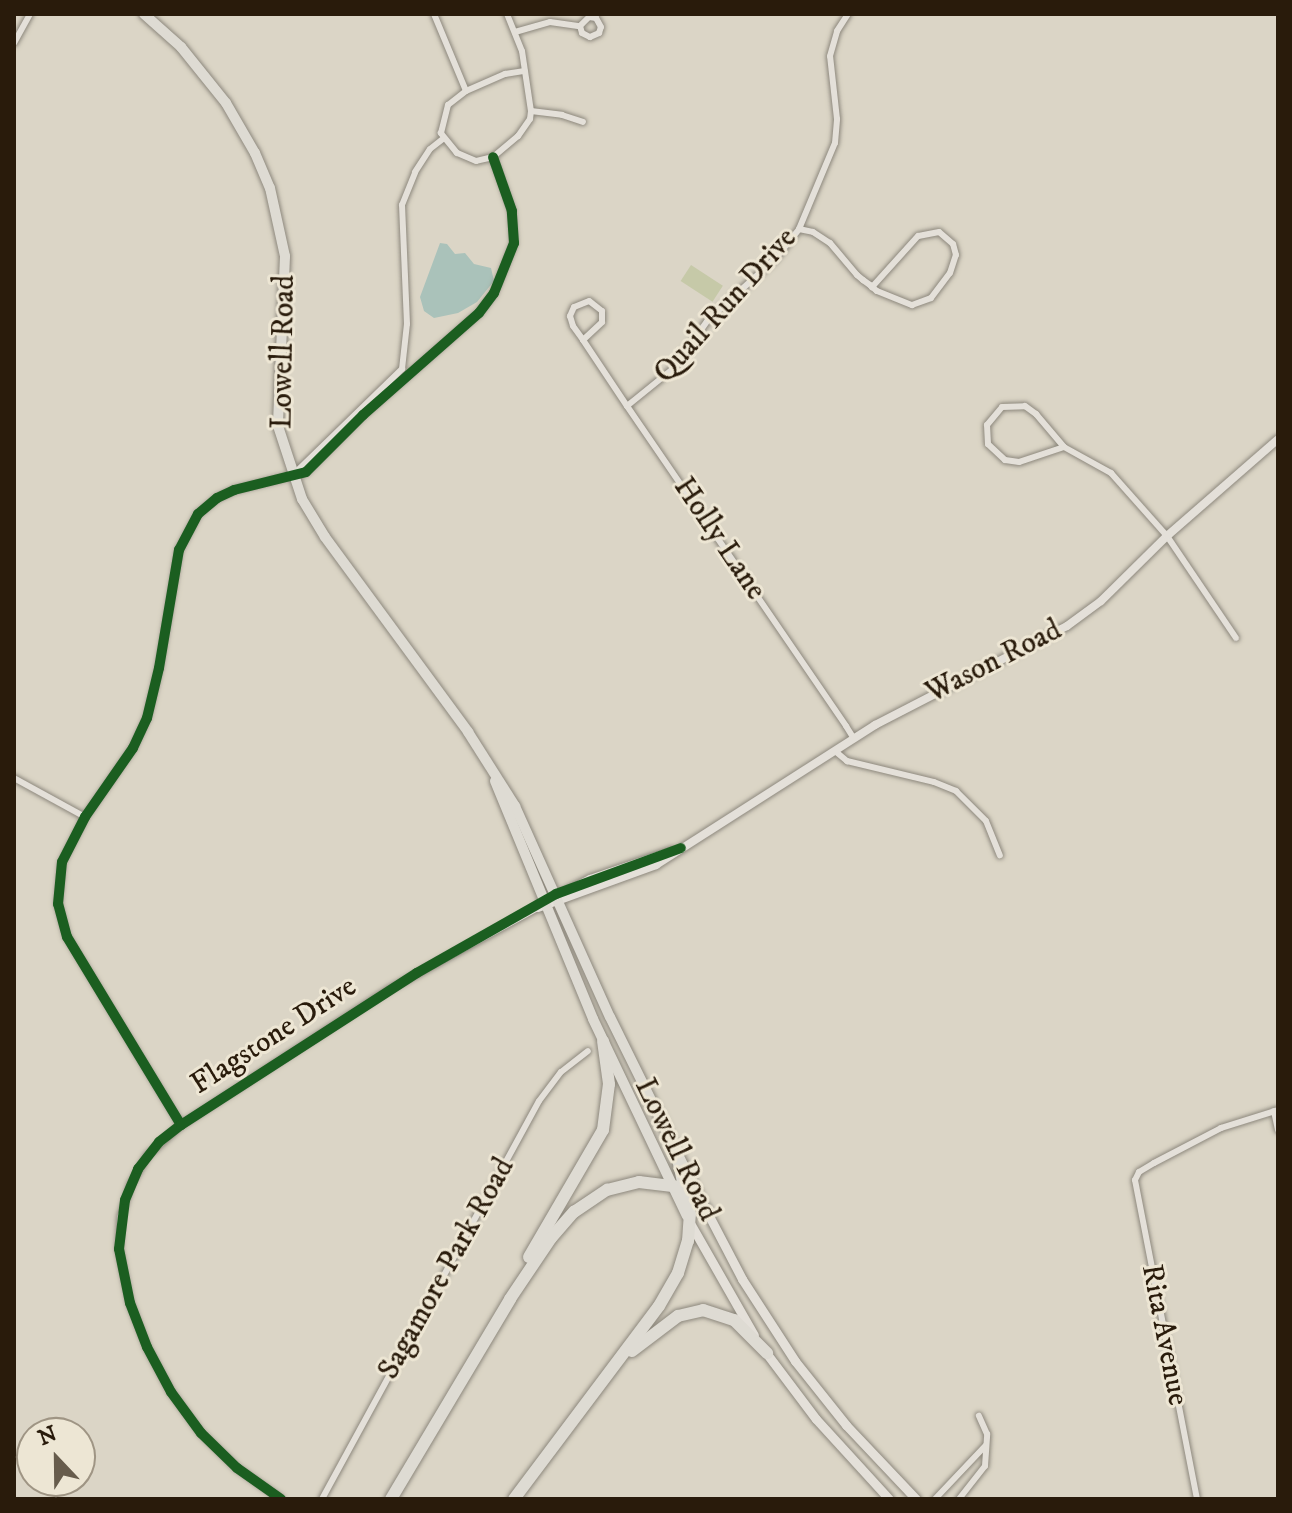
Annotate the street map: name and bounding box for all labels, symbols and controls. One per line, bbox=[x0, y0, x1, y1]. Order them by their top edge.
street label: Quail Run Drive bbox=[647, 221, 805, 391]
street label: Lowell Road bbox=[265, 275, 303, 429]
street label: Holly Lane bbox=[665, 471, 773, 607]
street label: Wason Road bbox=[920, 613, 1068, 711]
street label: Flagstone Drive bbox=[184, 969, 364, 1103]
street label: Lowell Road bbox=[626, 1073, 726, 1227]
street label: Sagamore Park Road bbox=[371, 1152, 523, 1386]
street label: Rita Avenue bbox=[1133, 1261, 1195, 1409]
north arrow bbox=[16, 1417, 96, 1497]
text: N bbox=[34, 1420, 61, 1452]

